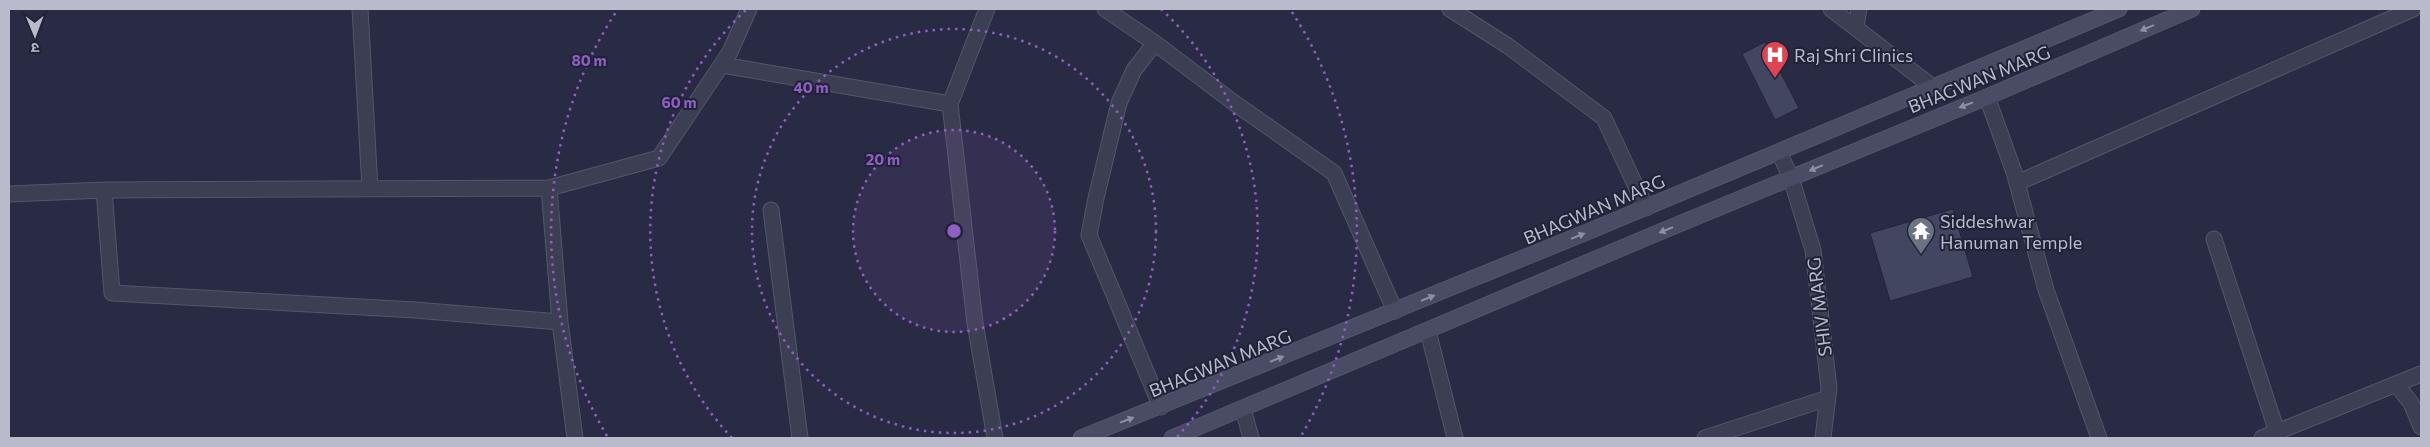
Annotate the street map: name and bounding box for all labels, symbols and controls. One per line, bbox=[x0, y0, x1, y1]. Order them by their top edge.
north arrow bbox=[10, 10, 60, 60]
one-way arrow bbox=[2140, 25, 2154, 33]
text: उ bbox=[30, 40, 39, 57]
hospital icon: Raj Shri Clinics bbox=[1760, 40, 1790, 79]
street label: BHAGWAN MARG bbox=[1905, 40, 2053, 118]
place label: Raj Shri Clinics bbox=[1794, 44, 1913, 66]
text: 80 m bbox=[571, 51, 607, 69]
text: 40 m bbox=[793, 78, 829, 96]
text: 60 m bbox=[661, 93, 697, 111]
one-way arrow bbox=[1958, 102, 1973, 109]
text: 20 m bbox=[866, 150, 900, 168]
one-way arrow bbox=[1809, 164, 1823, 172]
street label: BHAGWAN MARG bbox=[1520, 169, 1668, 249]
place label: Siddeshwar Hanuman Temple bbox=[1940, 210, 2082, 253]
temple icon: Siddeshwar Hanuman Temple bbox=[1906, 216, 1936, 255]
centre of rings bbox=[945, 222, 963, 240]
one-way arrow bbox=[1658, 227, 1673, 234]
one-way arrow bbox=[1571, 232, 1586, 240]
street label: SHIV MARG bbox=[1802, 256, 1836, 358]
one-way arrow bbox=[1421, 293, 1435, 301]
street label: BHAGWAN MARG bbox=[1146, 324, 1294, 402]
one-way arrow bbox=[1270, 355, 1285, 363]
one-way arrow bbox=[1120, 416, 1134, 424]

